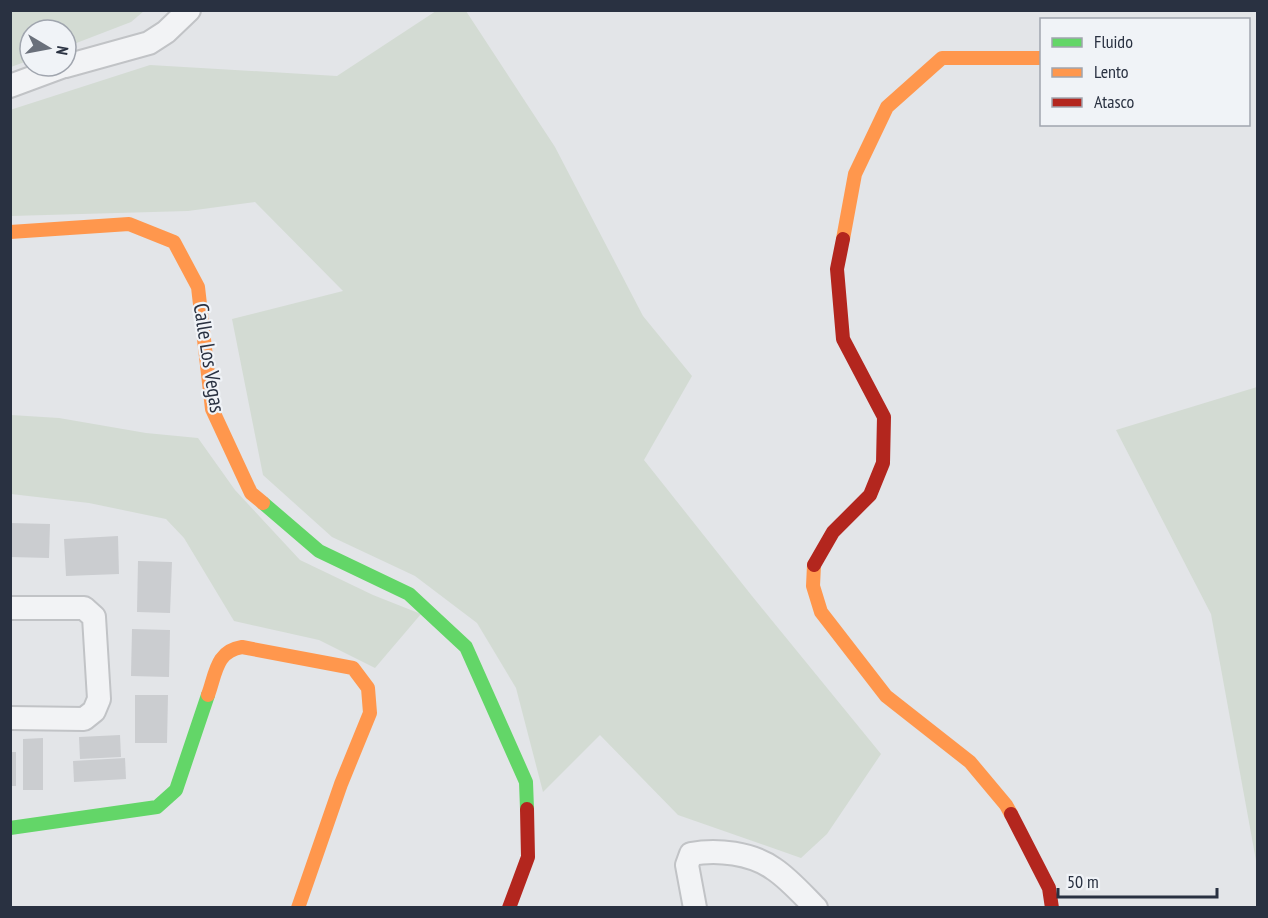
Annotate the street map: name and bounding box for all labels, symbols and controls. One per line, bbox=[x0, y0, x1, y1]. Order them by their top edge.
north arrow bbox=[18, 18, 78, 78]
legend bbox=[1040, 18, 1250, 126]
text: Fluido bbox=[1094, 30, 1133, 53]
text: N bbox=[52, 45, 73, 57]
text: Lento bbox=[1094, 60, 1129, 83]
text: Atasco bbox=[1094, 90, 1135, 113]
street label: Calle Los Vegas bbox=[188, 301, 231, 415]
scale bar bbox=[1058, 861, 1217, 899]
text: 50 m bbox=[1067, 870, 1099, 893]

